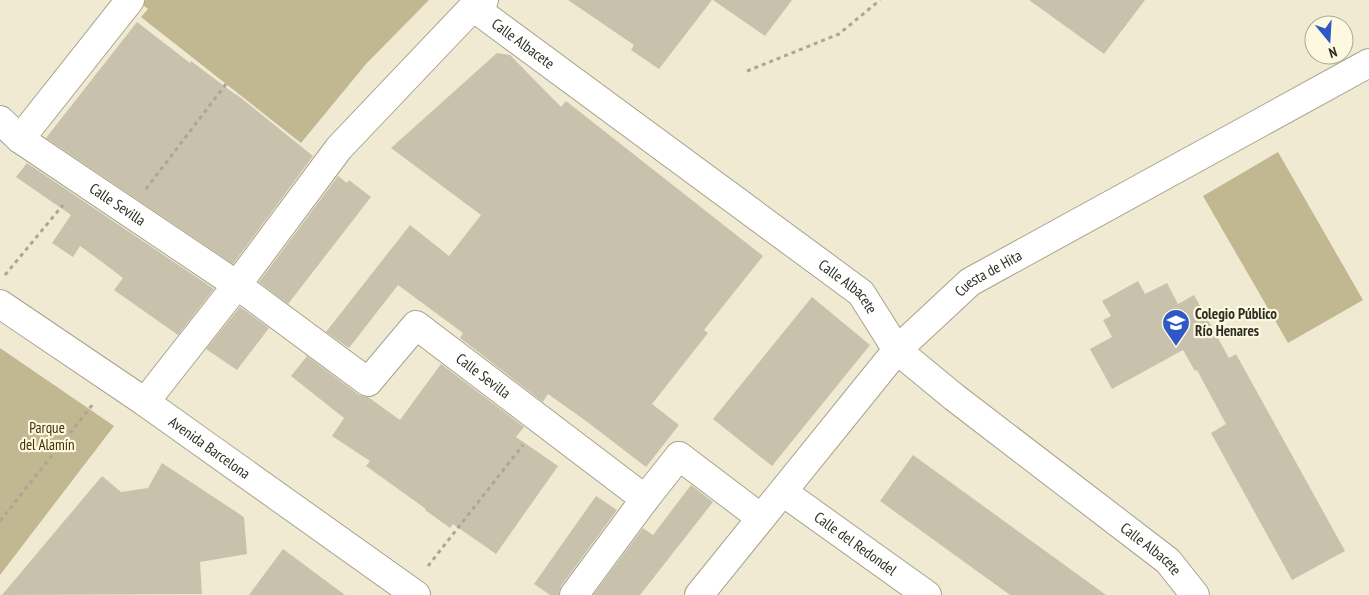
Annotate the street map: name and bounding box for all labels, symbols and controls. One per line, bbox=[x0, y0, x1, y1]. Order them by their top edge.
street label: Calle Albacete bbox=[488, 14, 558, 73]
north arrow bbox=[1304, 15, 1354, 65]
text: N bbox=[1327, 43, 1339, 62]
street label: Calle Sevilla bbox=[86, 179, 149, 230]
street label: Cuesta de Hita bbox=[950, 245, 1025, 300]
street label: Calle Albacete bbox=[815, 255, 882, 317]
place label: Colegio Público Río Henares bbox=[1195, 304, 1277, 340]
school or university icon: Colegio Público Río Henares bbox=[1161, 308, 1191, 347]
street label: Calle Sevilla bbox=[452, 349, 515, 402]
street label: Avenida Barcelona bbox=[165, 412, 254, 483]
park label: Parque del Alamín bbox=[19, 418, 75, 454]
street label: Calle del Redondel bbox=[811, 507, 901, 580]
street label: Calle Albacete bbox=[1117, 518, 1186, 579]

